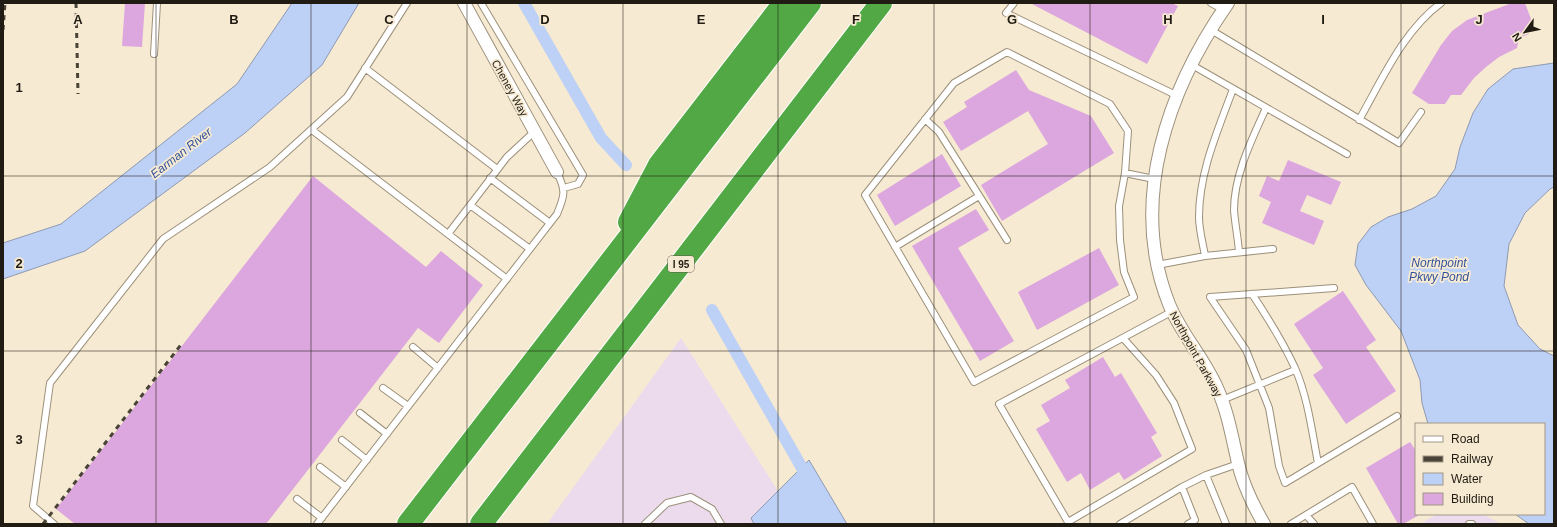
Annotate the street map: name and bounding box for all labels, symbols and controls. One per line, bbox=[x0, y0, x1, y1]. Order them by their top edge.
text: A bbox=[73, 12, 83, 27]
text: B bbox=[229, 12, 239, 27]
text: C bbox=[384, 12, 394, 27]
text: D bbox=[540, 12, 550, 27]
text: E bbox=[697, 12, 706, 27]
text: F bbox=[852, 12, 860, 27]
text: G bbox=[1007, 12, 1017, 27]
text: H bbox=[1163, 12, 1173, 27]
text: I bbox=[1321, 12, 1325, 27]
text: J bbox=[1475, 12, 1483, 27]
north arrow bbox=[1505, 12, 1545, 52]
text: N bbox=[1509, 31, 1524, 44]
street label: Cheney Way bbox=[490, 58, 531, 119]
text: 1 bbox=[15, 80, 23, 95]
water label: Earman River bbox=[148, 124, 215, 181]
text: 2 bbox=[15, 256, 23, 271]
road number: I 95 bbox=[668, 256, 694, 272]
water label: Northpoint Pkwy Pond bbox=[1409, 256, 1469, 284]
street label: Northpoint Parkway bbox=[1167, 309, 1225, 399]
legend bbox=[1415, 423, 1545, 515]
text: 3 bbox=[15, 432, 23, 447]
text: Road bbox=[1451, 432, 1480, 446]
text: Railway bbox=[1451, 452, 1493, 466]
text: Water bbox=[1451, 472, 1483, 486]
text: Building bbox=[1451, 492, 1494, 506]

